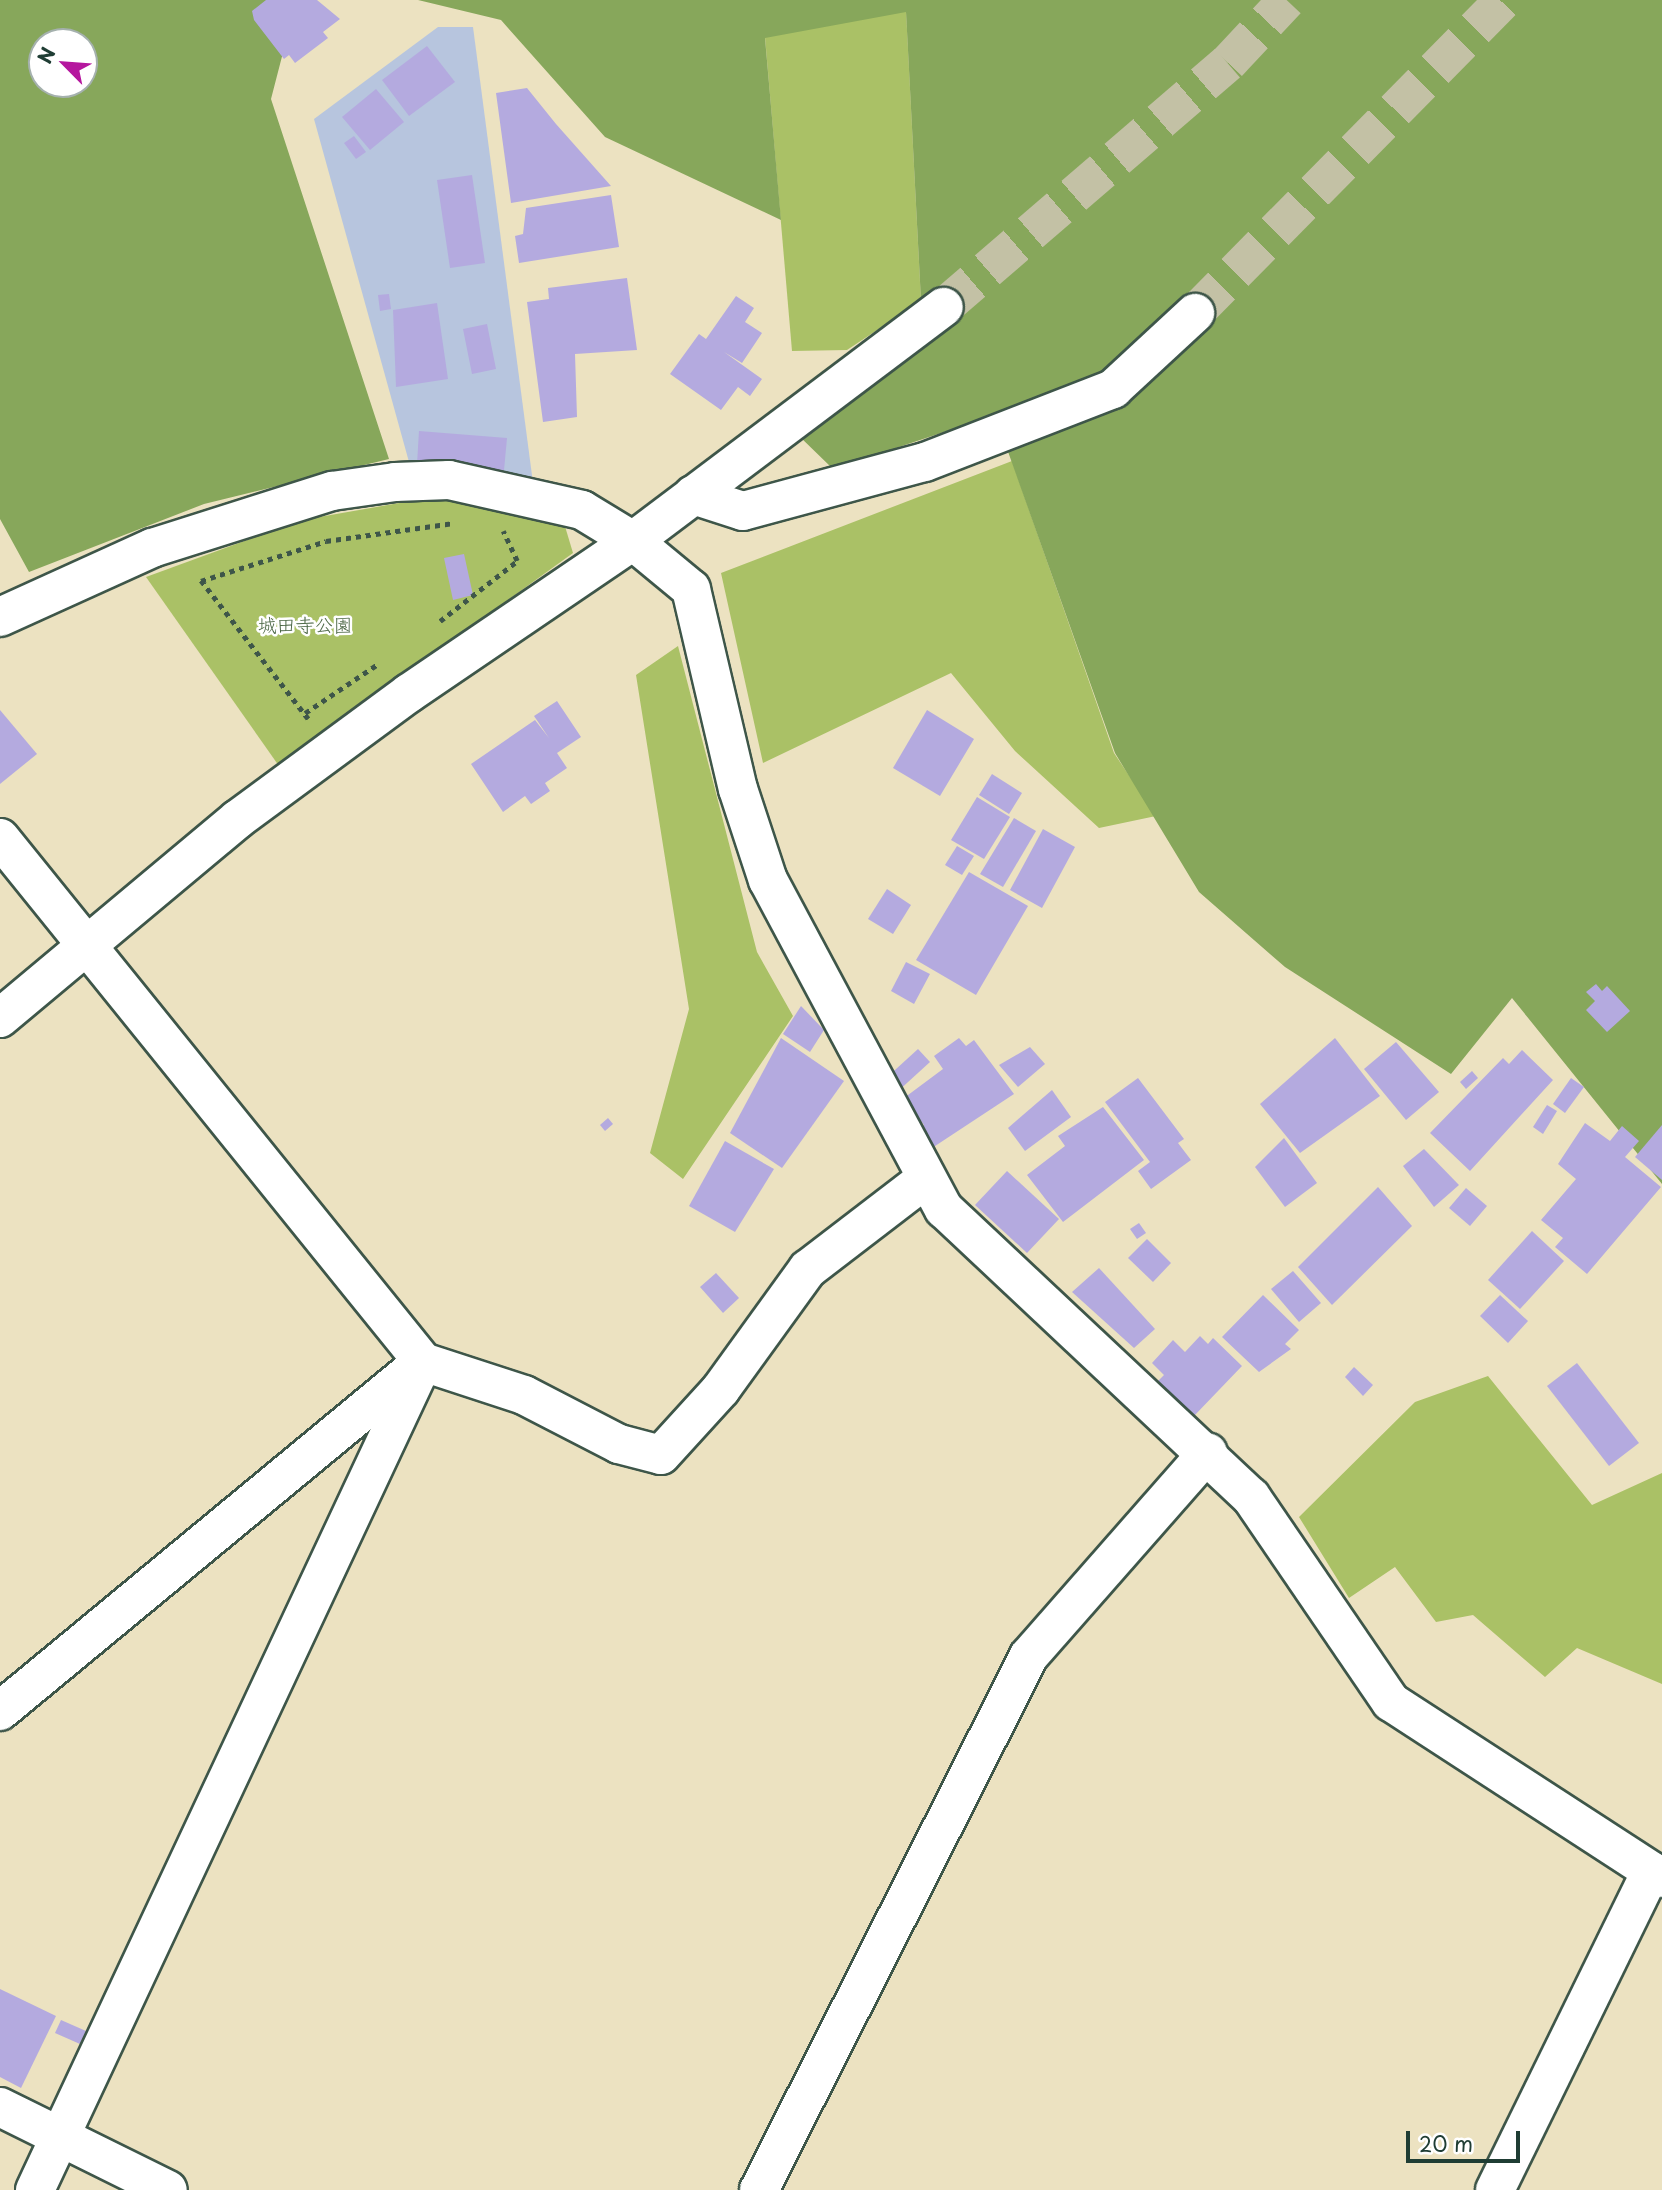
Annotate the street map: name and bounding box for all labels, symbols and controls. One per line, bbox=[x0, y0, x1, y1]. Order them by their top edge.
north arrow bbox=[28, 28, 98, 98]
text: N bbox=[30, 42, 62, 68]
park label: 城田寺公園 bbox=[258, 614, 352, 636]
scale bar bbox=[1410, 2116, 1524, 2160]
text: 20 m bbox=[1419, 2127, 1473, 2159]

